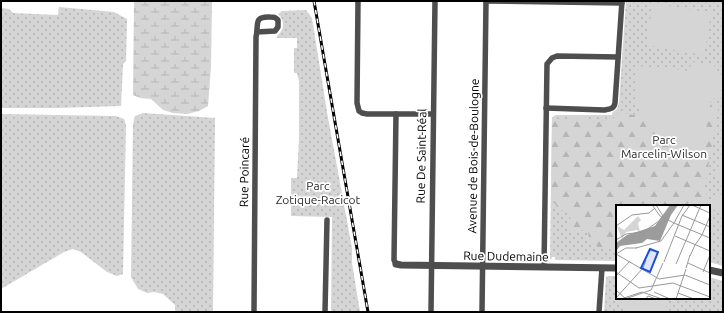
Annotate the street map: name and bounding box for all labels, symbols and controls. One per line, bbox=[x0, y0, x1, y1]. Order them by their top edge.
street label: Avenue de Bois-de-Boulogne bbox=[465, 78, 481, 234]
street label: Rue De Saint-Réal bbox=[414, 108, 428, 204]
park label: Parc Marcelin-Wilson bbox=[621, 133, 707, 160]
street label: Rue Poincaré bbox=[237, 137, 251, 207]
park label: Parc Zotique-Racicot bbox=[276, 179, 361, 206]
inset map bbox=[616, 205, 710, 299]
street label: Rue Dudemaine bbox=[463, 249, 549, 263]

